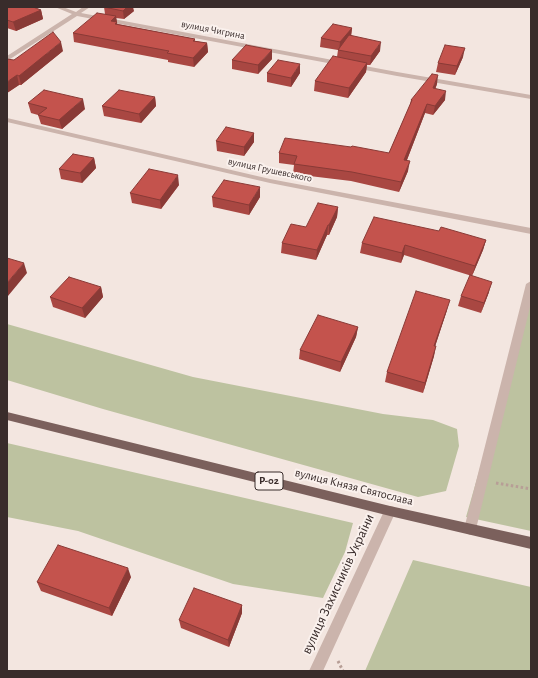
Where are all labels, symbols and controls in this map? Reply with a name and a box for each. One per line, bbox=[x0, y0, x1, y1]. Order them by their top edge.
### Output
street label: вулиця Чигрина bbox=[180, 18, 246, 42]
street label: вулиця Грушевського bbox=[227, 155, 313, 185]
street label: вулиця Князя Святослава bbox=[293, 465, 415, 509]
road number: Р-02 bbox=[255, 472, 283, 490]
street label: вулиця Захисників України bbox=[298, 511, 378, 657]

